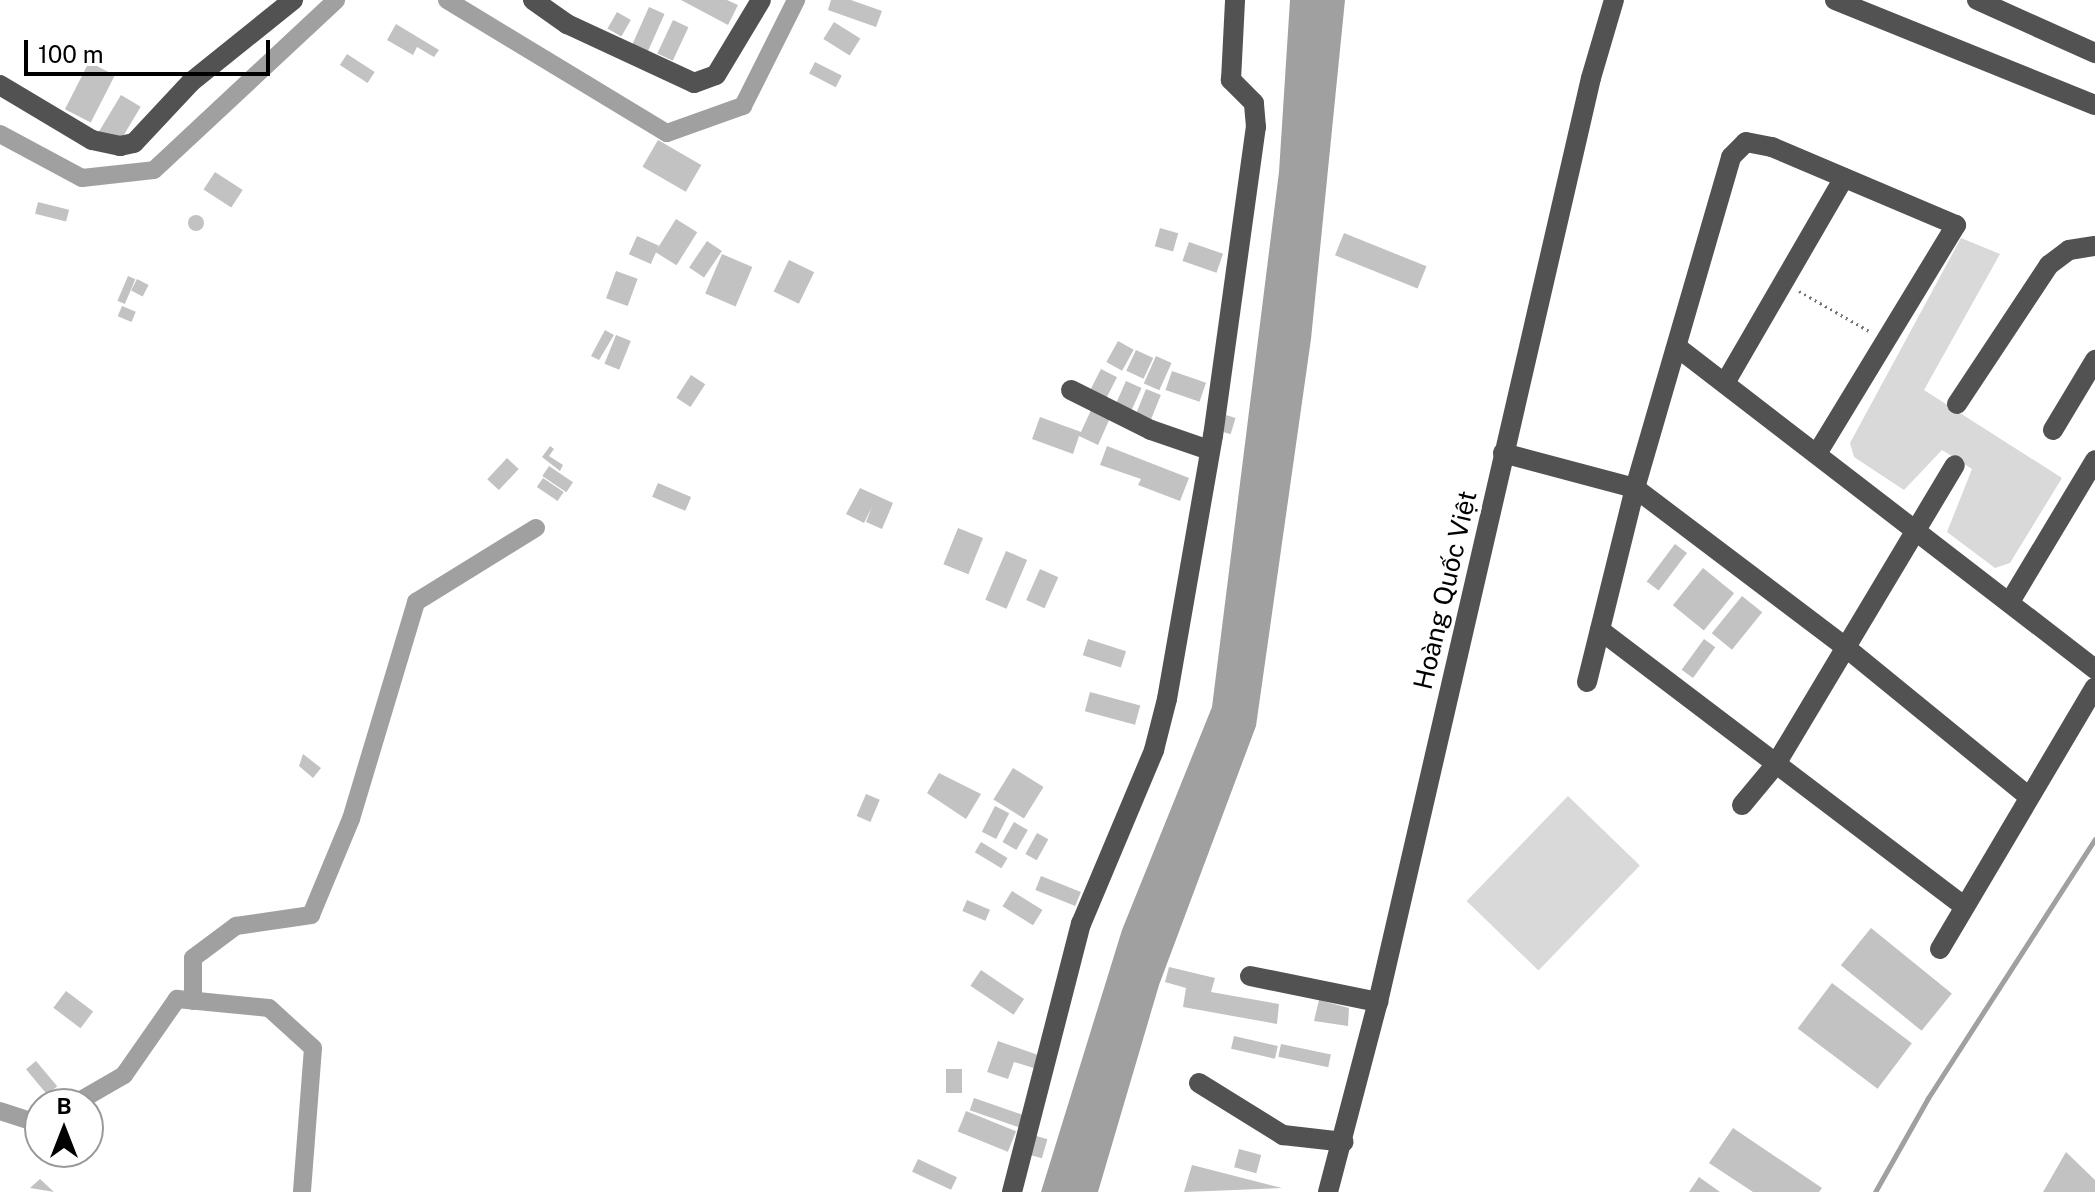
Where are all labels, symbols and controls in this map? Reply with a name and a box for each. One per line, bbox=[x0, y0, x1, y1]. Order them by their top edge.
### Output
scale bar bbox=[28, 24, 274, 74]
text: 100 m bbox=[38, 40, 104, 68]
street label: Hoàng Quốc Việt bbox=[1407, 487, 1483, 693]
north arrow bbox=[24, 1088, 104, 1168]
text: B bbox=[56, 1093, 72, 1119]

